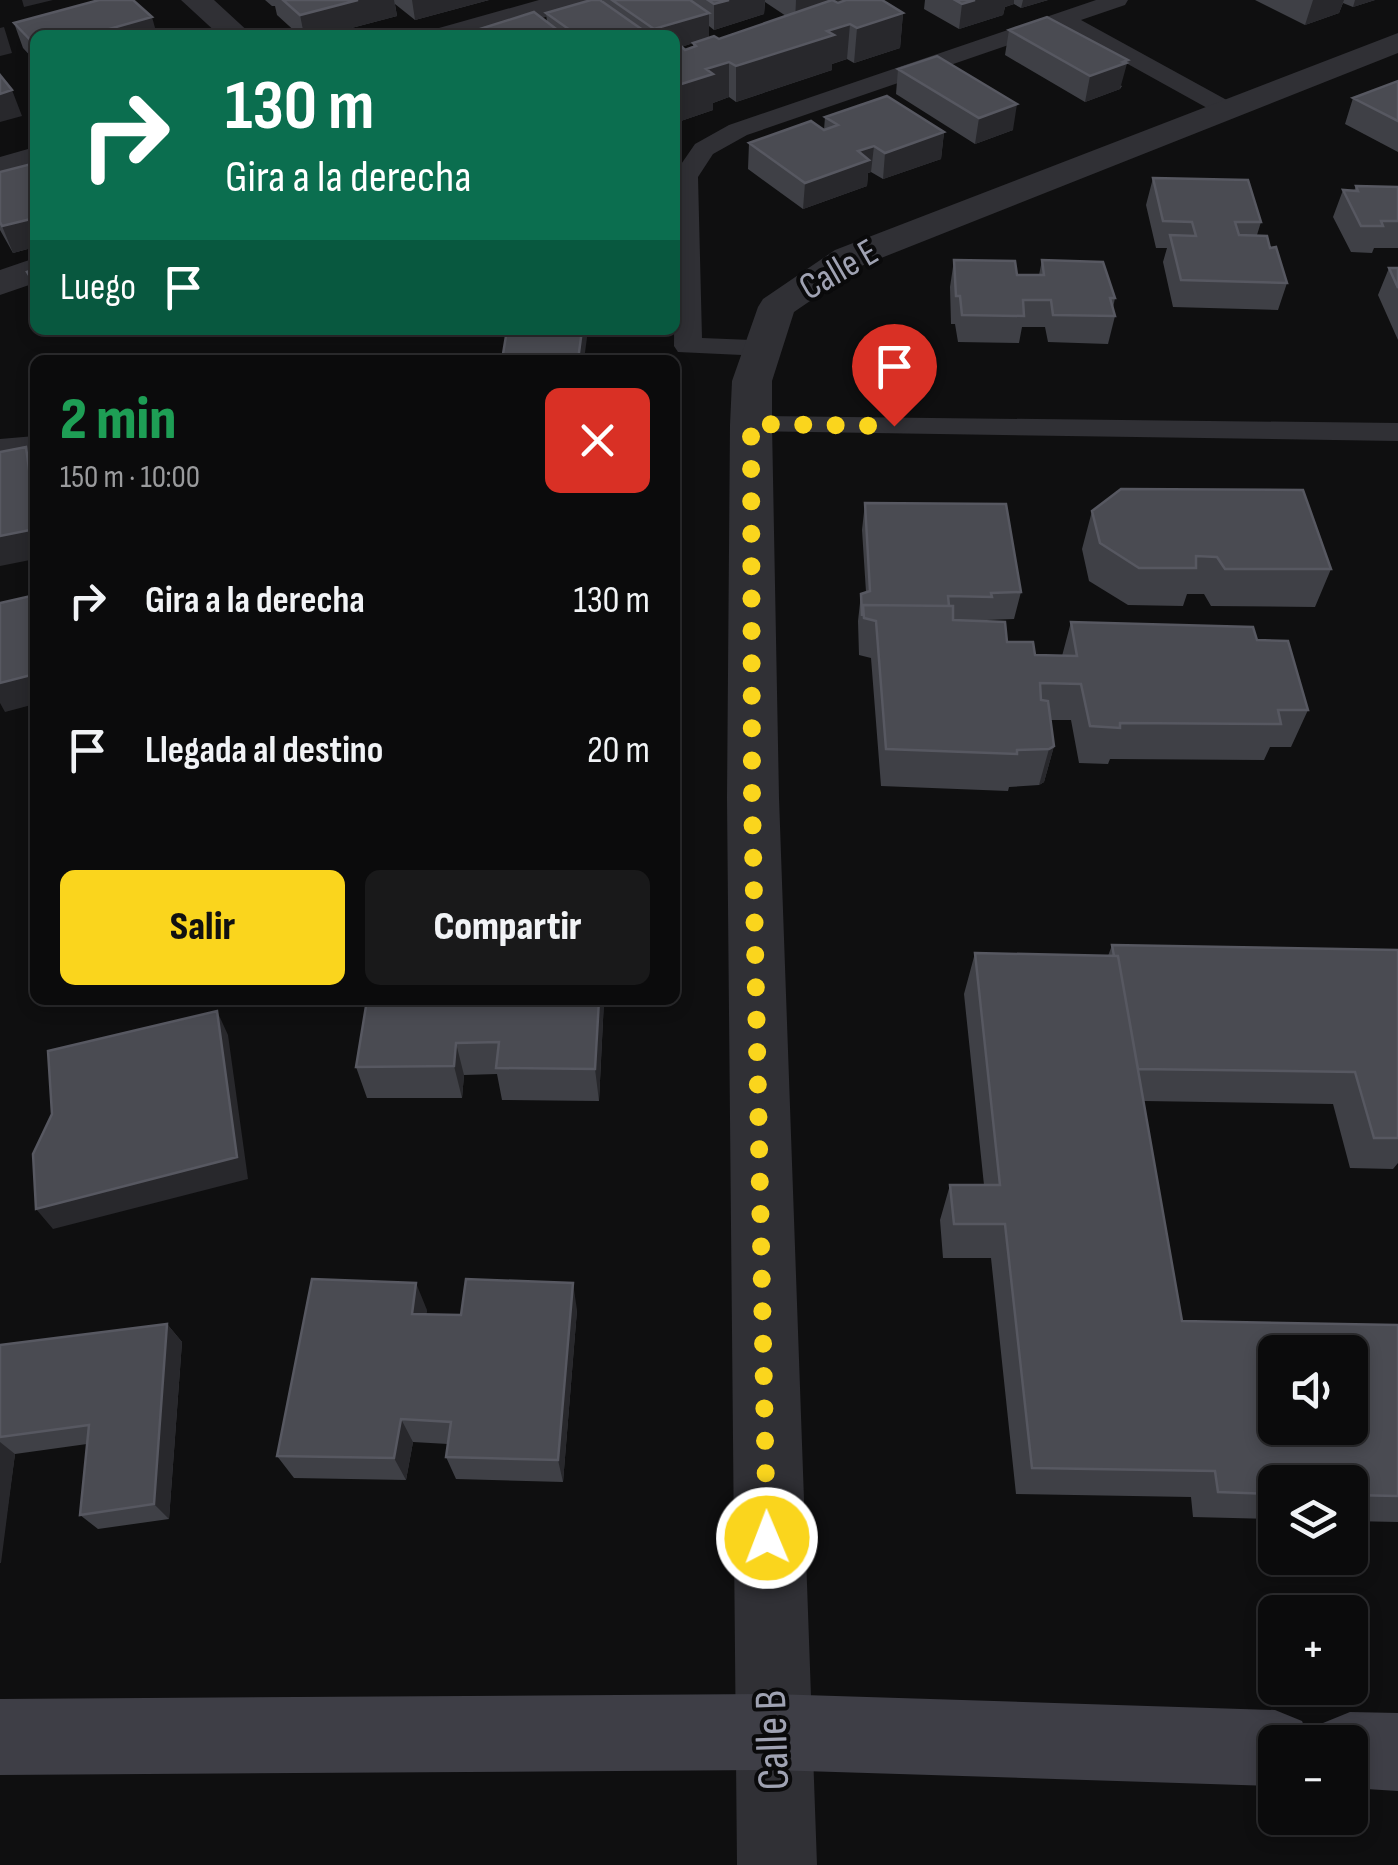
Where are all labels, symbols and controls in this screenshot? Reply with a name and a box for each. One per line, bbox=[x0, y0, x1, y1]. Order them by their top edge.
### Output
text: 130 m bbox=[225, 65, 374, 149]
icon: right bbox=[60, 70, 190, 200]
text: Gira a la derecha bbox=[225, 150, 472, 205]
street label: Calle E bbox=[792, 230, 886, 310]
icon: arrive bbox=[156, 260, 211, 315]
text: Luego bbox=[60, 265, 136, 310]
pin bbox=[852, 324, 937, 427]
icon: arrive bbox=[867, 339, 922, 394]
text: 2 min bbox=[60, 384, 176, 456]
button: close bbox=[545, 388, 650, 493]
text: 150 m · 10:00 bbox=[60, 458, 200, 497]
icon: right bbox=[60, 573, 115, 628]
text: Gira a la derecha bbox=[145, 578, 365, 623]
text: 130 m bbox=[573, 578, 650, 623]
icon: arrive bbox=[60, 723, 115, 778]
text: Llegada al destino bbox=[145, 728, 383, 773]
text: 20 m bbox=[587, 728, 650, 773]
button: Salir bbox=[60, 870, 345, 985]
button: Compartir bbox=[365, 870, 650, 985]
map controls bbox=[1258, 1335, 1368, 1835]
button: sound bbox=[1258, 1335, 1368, 1445]
button: layers bbox=[1258, 1465, 1368, 1575]
position arrow bbox=[715, 1486, 819, 1590]
button: + bbox=[1258, 1595, 1368, 1705]
street label: Calle B bbox=[744, 1689, 802, 1791]
button: − bbox=[1258, 1725, 1368, 1835]

